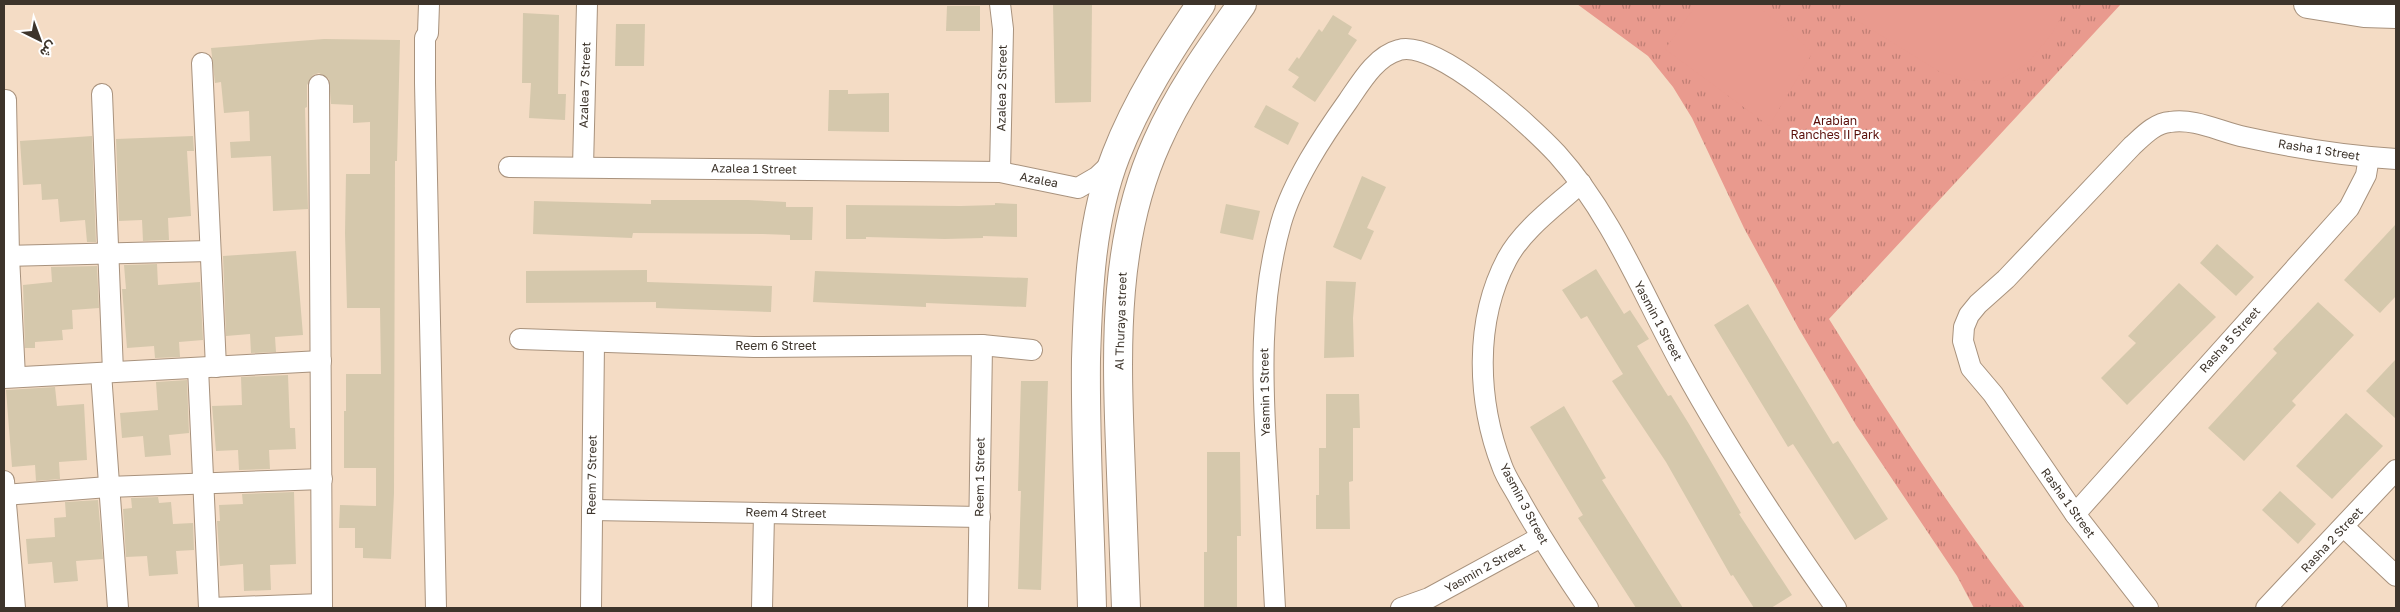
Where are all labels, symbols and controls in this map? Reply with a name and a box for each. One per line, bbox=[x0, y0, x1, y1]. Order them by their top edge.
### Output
north arrow bbox=[15, 15, 65, 65]
text: ش bbox=[36, 37, 61, 62]
street label: Azalea 7 Street bbox=[575, 41, 594, 128]
street label: Azalea 2 Street bbox=[993, 44, 1010, 132]
park label: Arabian Ranches II Park bbox=[1791, 113, 1880, 142]
street label: Rasha 1 Street bbox=[2277, 136, 2361, 163]
street label: Azalea 1 Street bbox=[711, 160, 797, 177]
street label: Azalea bbox=[1019, 168, 1059, 191]
street label: Al Thuraya street bbox=[1111, 271, 1130, 370]
street label: Yasmin 1 Street bbox=[1631, 278, 1686, 363]
street label: Rasha 5 Street bbox=[2196, 303, 2263, 376]
street label: Reem 6 Street bbox=[735, 338, 817, 353]
street label: Yasmin 1 Street bbox=[1256, 347, 1273, 436]
street label: Reem 7 Street bbox=[583, 434, 600, 515]
street label: Reem 1 Street bbox=[971, 437, 988, 517]
street label: Yasmin 3 Street bbox=[1497, 461, 1552, 547]
street label: Rasha 1 Street bbox=[2038, 465, 2099, 541]
street label: Reem 4 Street bbox=[745, 504, 827, 521]
street label: Rasha 2 Street bbox=[2298, 504, 2366, 575]
street label: Yasmin 2 Street bbox=[1442, 539, 1528, 596]

